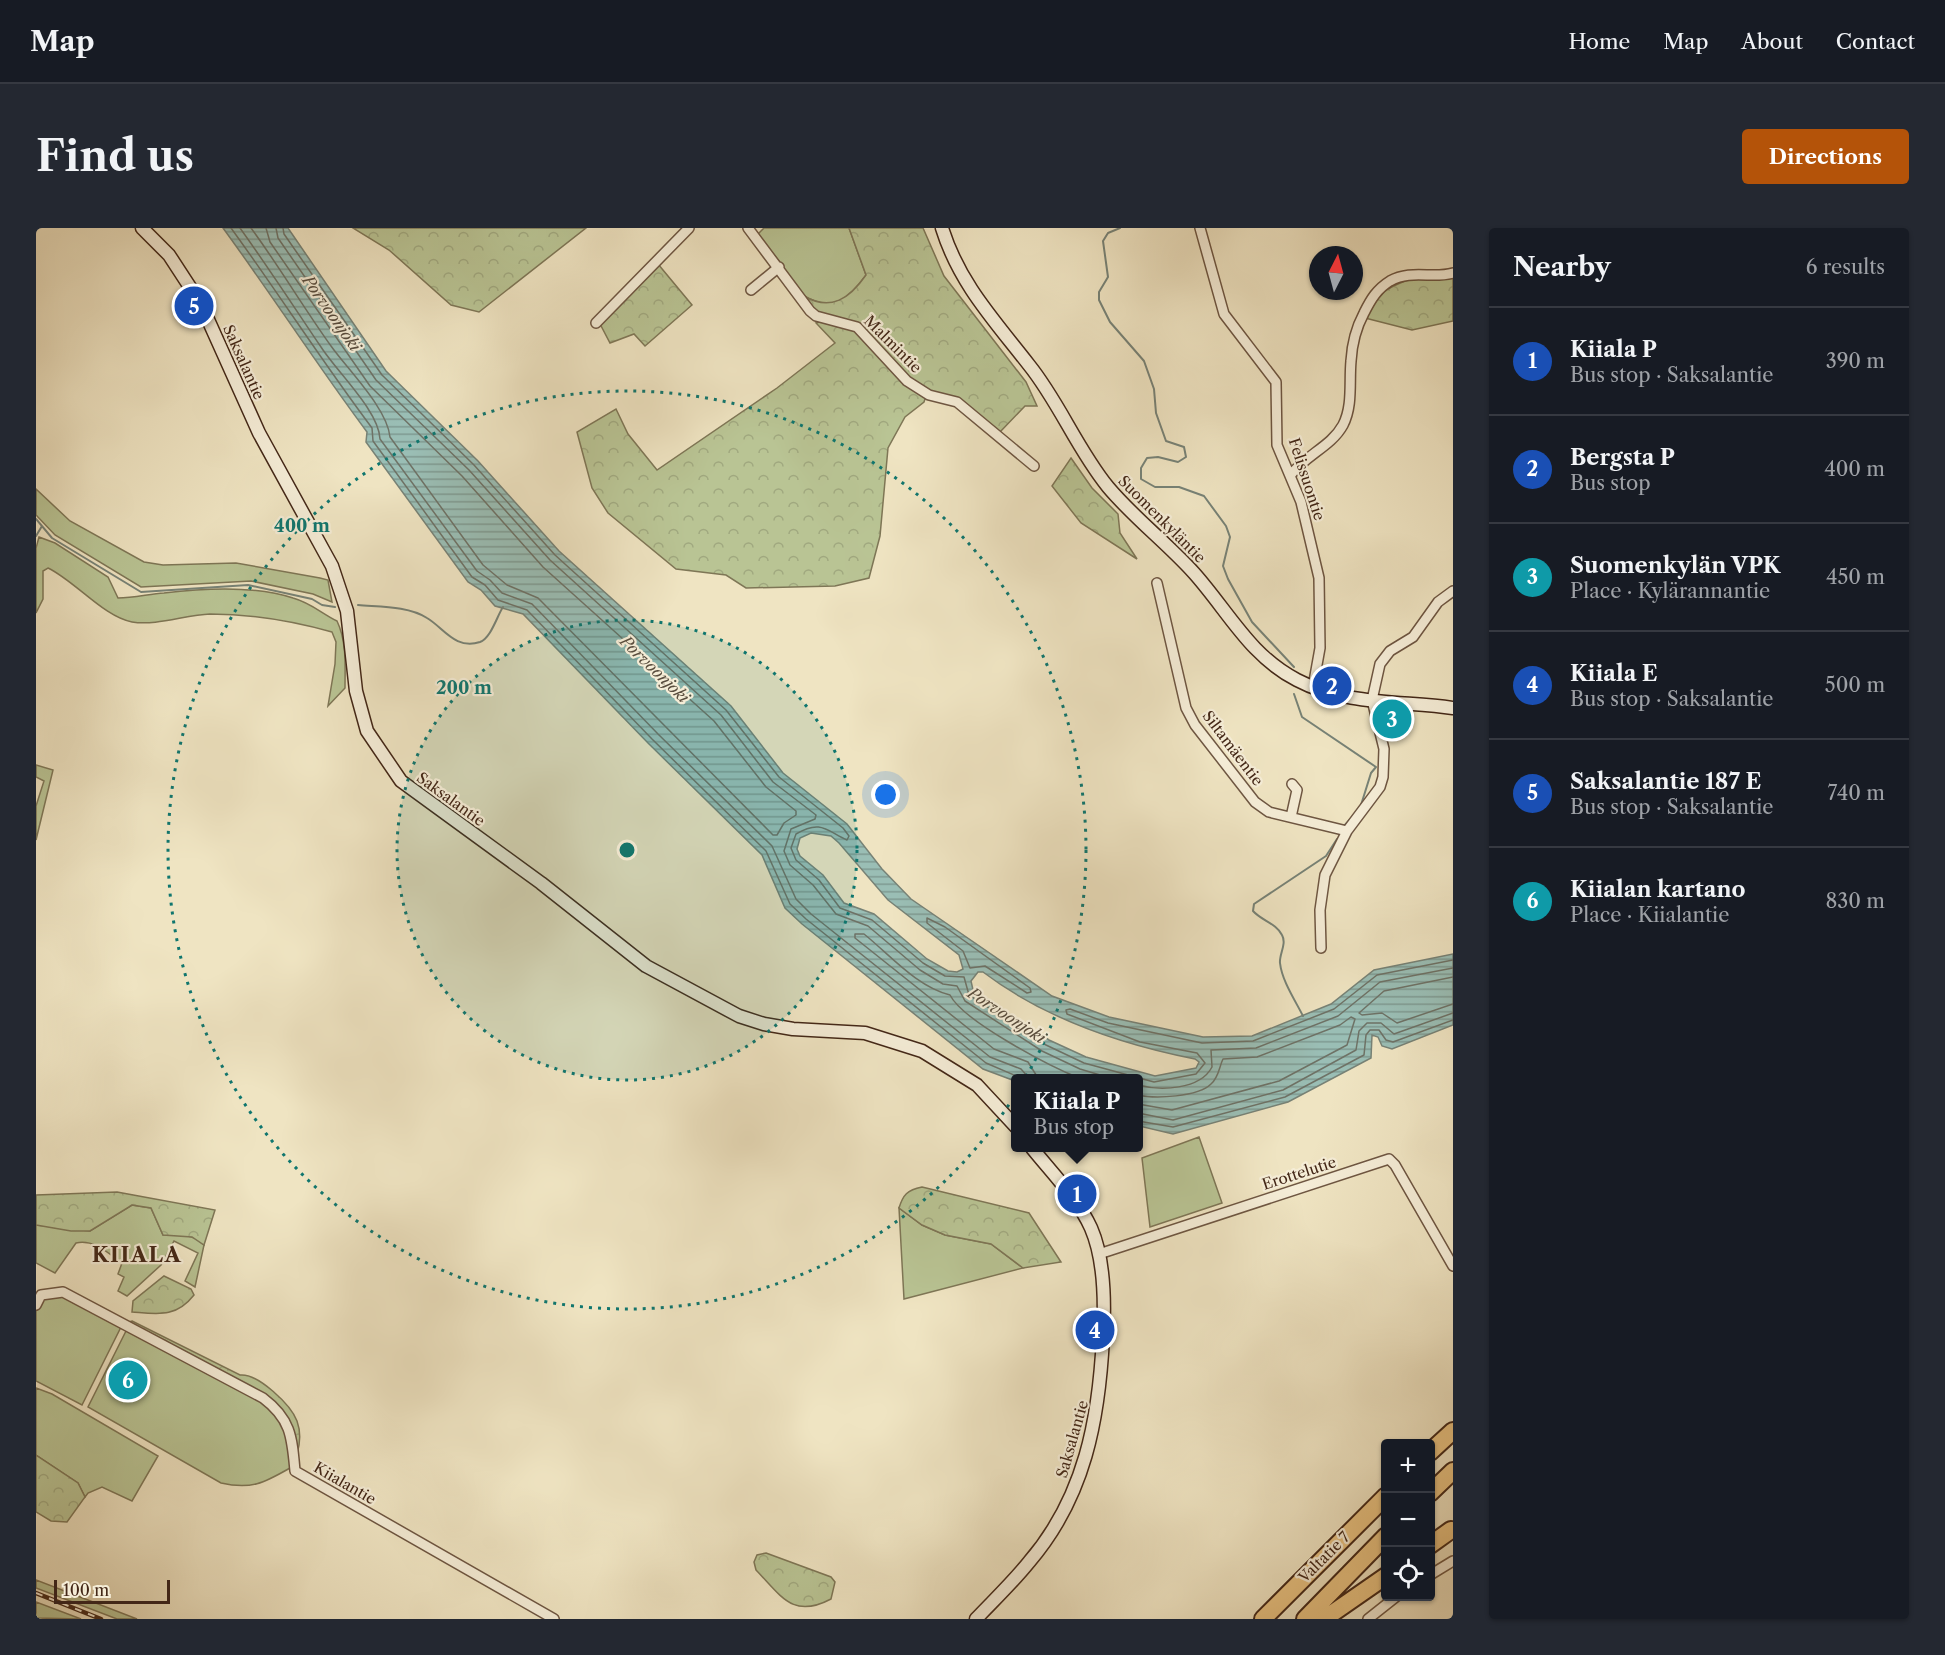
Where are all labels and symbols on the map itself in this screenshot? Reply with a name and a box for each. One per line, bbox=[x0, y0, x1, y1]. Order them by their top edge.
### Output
north arrow bbox=[1309, 246, 1363, 300]
water label: Porvoonjoki bbox=[297, 269, 366, 356]
pin: 5 bbox=[174, 284, 214, 328]
street label: Malmintie bbox=[860, 311, 926, 377]
street label: Saksalantie bbox=[219, 322, 269, 402]
street label: Felissuontie bbox=[1285, 435, 1329, 523]
street label: Suomenkyläntie bbox=[1114, 471, 1210, 567]
text: 400 m bbox=[274, 515, 330, 537]
water label: Porvoonjoki bbox=[615, 630, 695, 708]
pin: 2 bbox=[1312, 664, 1352, 708]
text: 200 m bbox=[436, 677, 492, 699]
pin: 3 bbox=[1372, 696, 1412, 742]
street label: Siltamäentie bbox=[1199, 707, 1267, 789]
street label: Saksalantie bbox=[413, 768, 489, 830]
your location bbox=[871, 780, 900, 809]
centre of rings bbox=[617, 840, 637, 860]
water label: Porvoonjoki bbox=[963, 981, 1050, 1048]
street label: Erottelutie bbox=[1260, 1152, 1338, 1194]
pin: 1 bbox=[1058, 1172, 1096, 1216]
district label: KIIALA bbox=[92, 1242, 182, 1267]
pin: 4 bbox=[1076, 1308, 1114, 1352]
pin: 6 bbox=[108, 1358, 148, 1402]
street label: Saksalantie bbox=[1052, 1398, 1092, 1480]
street label: Kiialantie bbox=[310, 1458, 380, 1508]
street label: Valtatie 7 bbox=[1294, 1527, 1354, 1587]
scale bar bbox=[54, 1577, 170, 1604]

